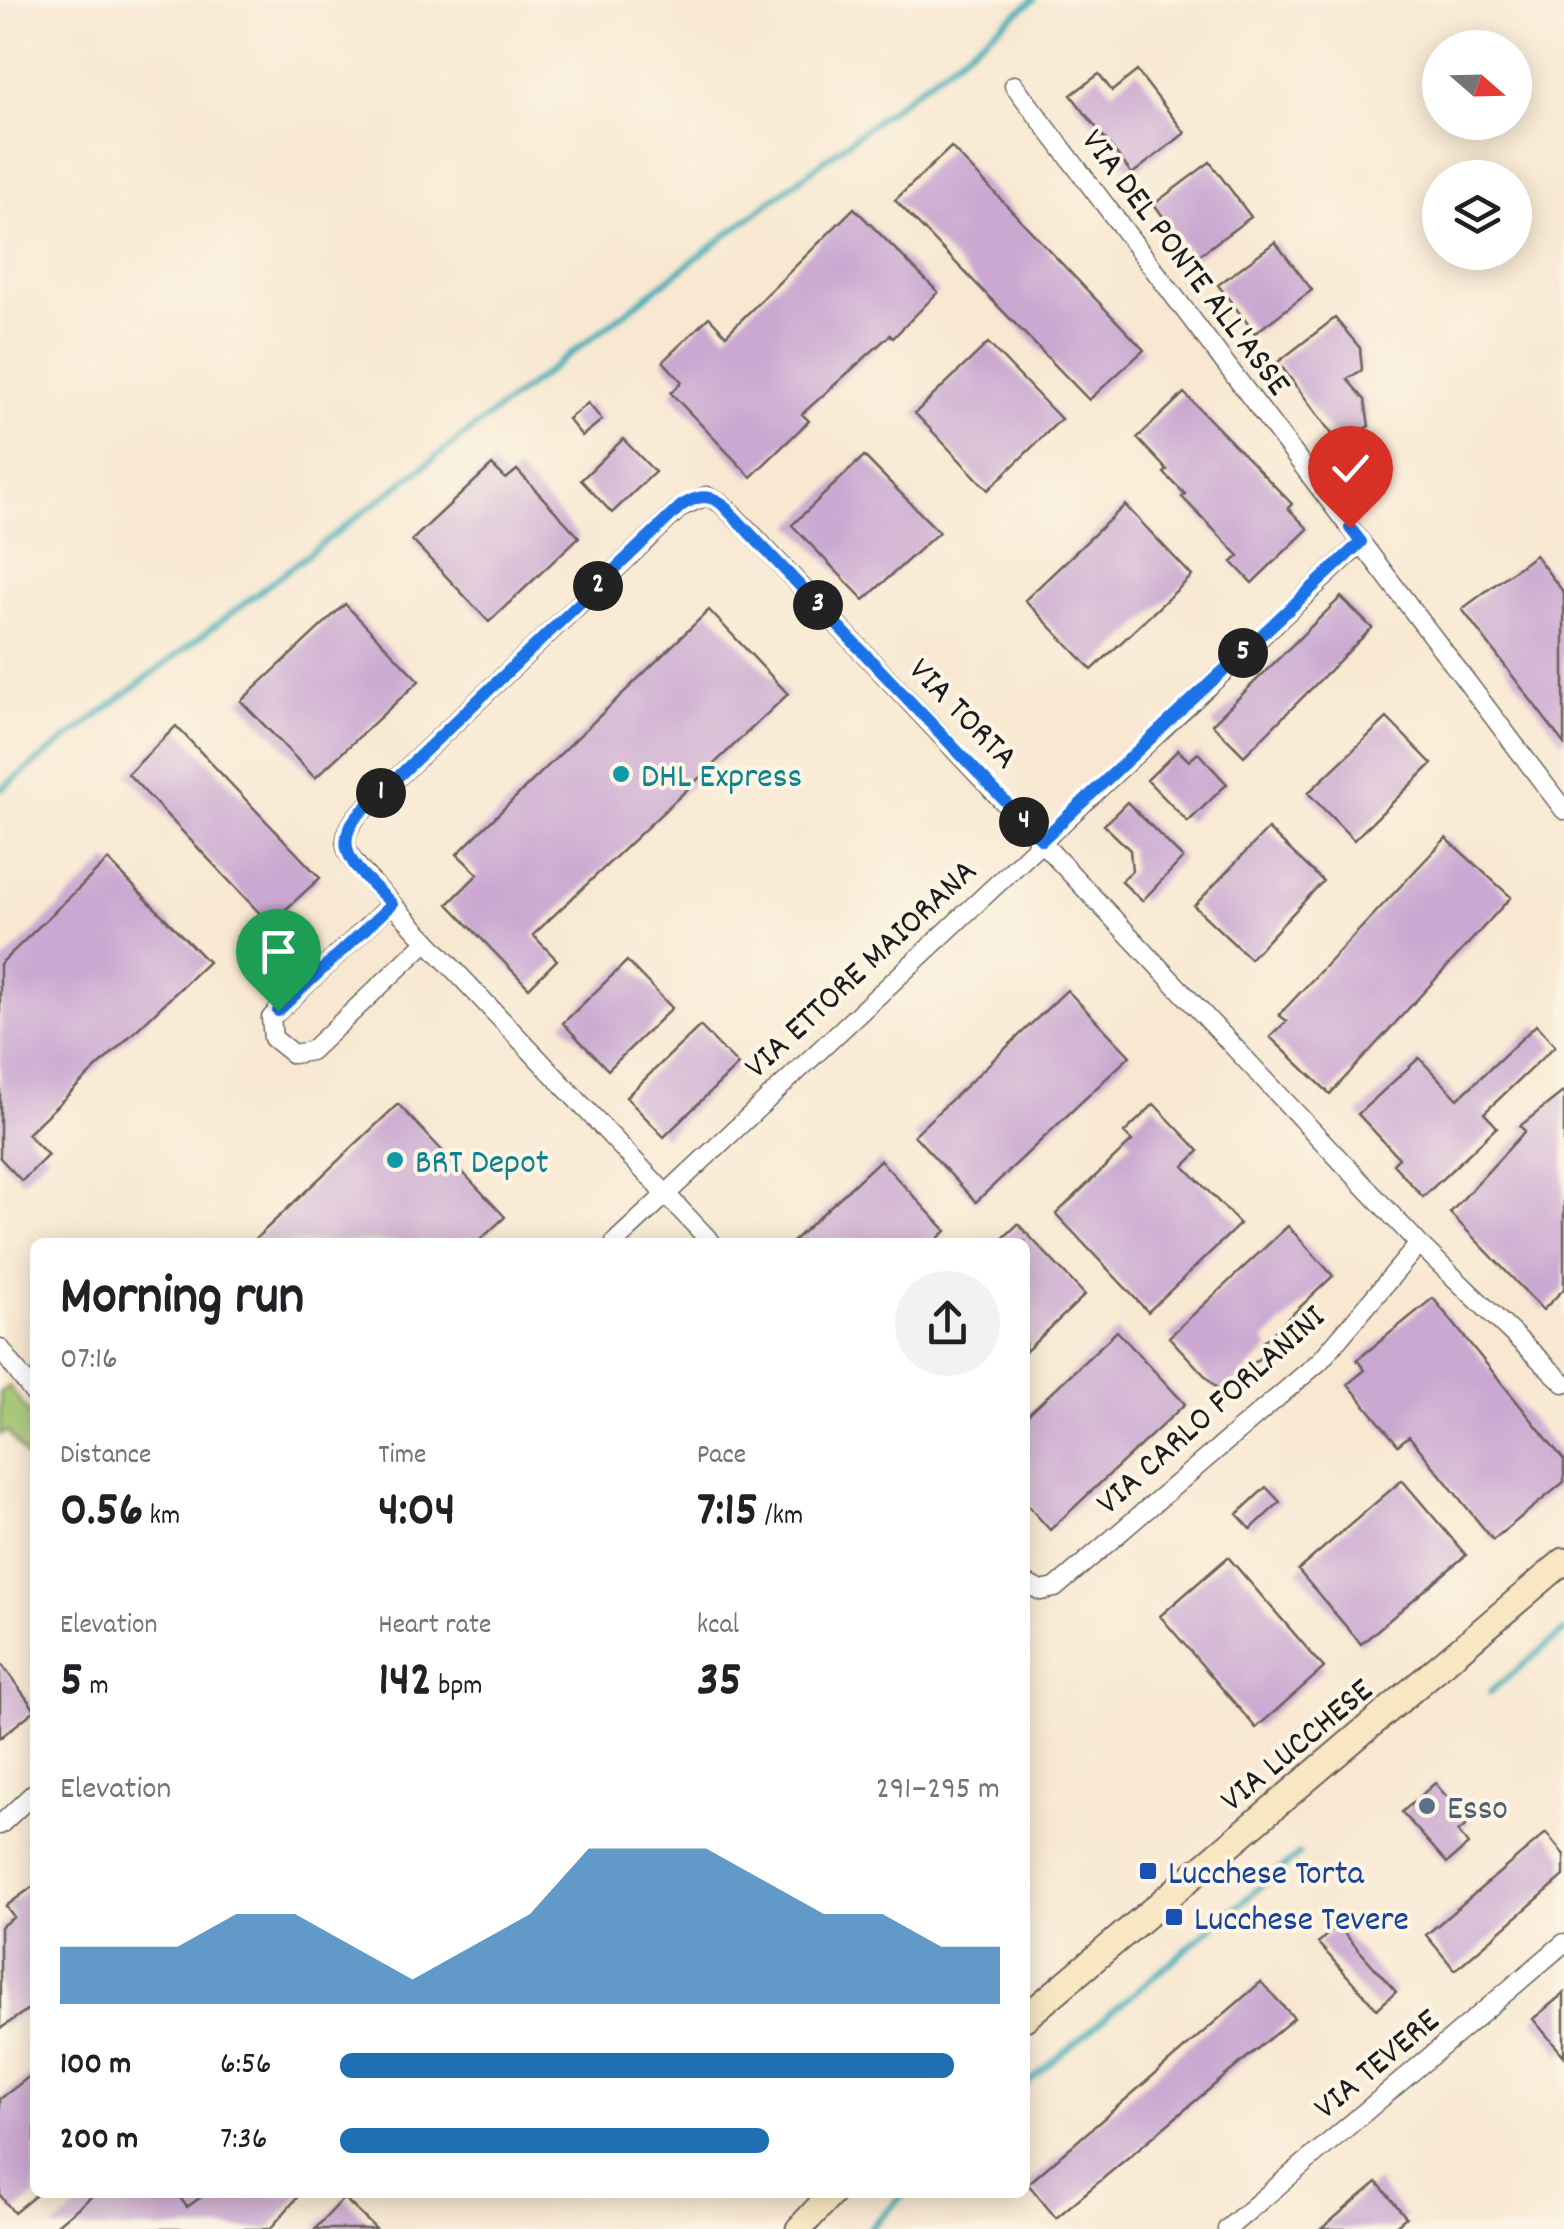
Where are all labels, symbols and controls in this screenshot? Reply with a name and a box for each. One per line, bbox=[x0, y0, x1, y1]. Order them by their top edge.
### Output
north arrow bbox=[1422, 30, 1532, 140]
map controls bbox=[1422, 30, 1532, 270]
street label: VIA DEL PONTE ALL'ASSE bbox=[1067, 120, 1301, 408]
button: layers bbox=[1422, 160, 1532, 270]
pin bbox=[1308, 426, 1393, 529]
icon: check bbox=[1323, 441, 1378, 496]
pin: 2 bbox=[573, 561, 623, 611]
text: 2 bbox=[592, 566, 604, 606]
pin: 3 bbox=[793, 580, 843, 630]
text: 3 bbox=[812, 585, 824, 625]
pin: 5 bbox=[1218, 628, 1268, 678]
text: 5 bbox=[1237, 633, 1249, 673]
street label: VIA TORTA bbox=[895, 648, 1028, 783]
place label: DHL Express bbox=[641, 754, 802, 804]
marker: DHL Express bbox=[610, 763, 632, 785]
pin: 1 bbox=[356, 768, 406, 818]
text: 1 bbox=[378, 773, 384, 813]
pin: 4 bbox=[999, 797, 1049, 847]
text: 4 bbox=[1018, 802, 1030, 842]
street label: VIA ETTORE MAIORANA bbox=[735, 849, 990, 1092]
pin bbox=[236, 909, 321, 1012]
icon: arrive bbox=[251, 924, 306, 979]
place label: BRT Depot bbox=[415, 1140, 549, 1190]
marker: BRT Depot bbox=[384, 1149, 406, 1171]
text: Morning run bbox=[60, 1261, 304, 1340]
button: share bbox=[895, 1271, 1000, 1376]
street label: VIA CARLO FORLANINI bbox=[1087, 1295, 1338, 1528]
text: 07:16 bbox=[60, 1338, 118, 1384]
text: Distance bbox=[60, 1437, 151, 1477]
text: Time bbox=[378, 1437, 426, 1477]
text: Pace bbox=[697, 1437, 746, 1477]
text: 0.56 bbox=[60, 1477, 143, 1549]
text: 4:04 bbox=[378, 1477, 455, 1549]
text: 7:15 bbox=[697, 1477, 758, 1549]
text: km bbox=[143, 1498, 180, 1538]
text: /km bbox=[758, 1498, 803, 1538]
text: Elevation bbox=[60, 1607, 157, 1647]
text: Heart rate bbox=[378, 1607, 491, 1647]
text: kcal bbox=[697, 1607, 739, 1647]
text: 5 bbox=[60, 1647, 83, 1719]
text: 142 bbox=[378, 1647, 432, 1719]
text: 35 bbox=[697, 1647, 742, 1719]
text: m bbox=[83, 1668, 109, 1708]
text: bpm bbox=[432, 1668, 483, 1708]
street label: VIA LUCCHESE bbox=[1211, 1668, 1385, 1826]
text: Elevation bbox=[60, 1768, 171, 1814]
text: 291–295 m bbox=[876, 1768, 1000, 1814]
place label: Esso bbox=[1447, 1786, 1508, 1836]
marker: Esso bbox=[1416, 1795, 1438, 1817]
place label: Lucchese Torta bbox=[1168, 1851, 1364, 1901]
marker: Lucchese Torta bbox=[1137, 1860, 1159, 1882]
place label: Lucchese Tevere bbox=[1194, 1897, 1409, 1947]
marker: Lucchese Tevere bbox=[1163, 1906, 1185, 1928]
street label: VIA TEVERE bbox=[1305, 1998, 1452, 2133]
text: 100 m bbox=[60, 2043, 131, 2089]
text: 6:56 bbox=[220, 2043, 272, 2089]
text: 200 m bbox=[60, 2118, 138, 2164]
text: 7:36 bbox=[220, 2118, 267, 2164]

